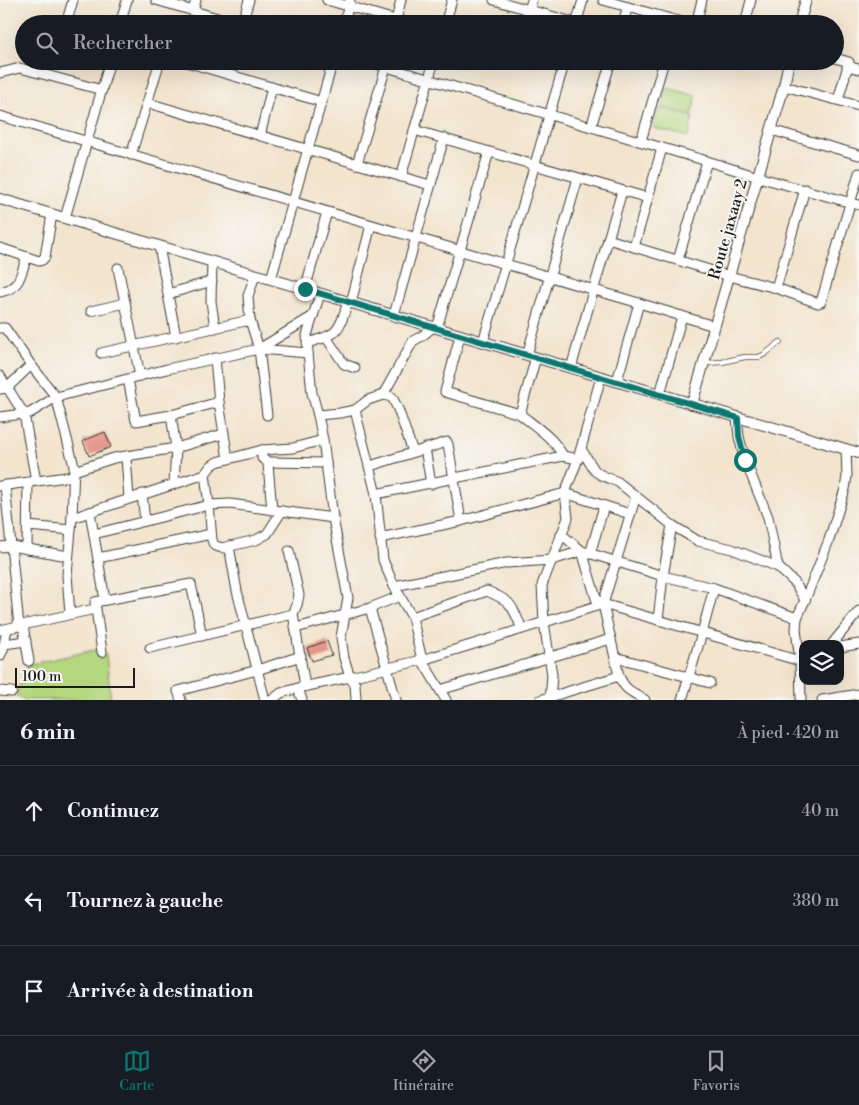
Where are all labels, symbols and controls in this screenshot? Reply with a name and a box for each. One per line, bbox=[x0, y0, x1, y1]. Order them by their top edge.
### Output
search box bbox=[15, 15, 844, 70]
icon: search bbox=[33, 29, 61, 57]
text: Rechercher bbox=[73, 31, 172, 55]
street label: Route jaxaay 2 bbox=[704, 177, 752, 282]
route end bbox=[294, 278, 317, 301]
route start bbox=[734, 449, 757, 472]
map controls bbox=[799, 640, 844, 685]
button: layers bbox=[799, 640, 844, 685]
scale bar bbox=[15, 665, 135, 688]
text: 100 m bbox=[22, 668, 61, 686]
text: 6 min bbox=[20, 720, 75, 746]
text: À pied · 420 m bbox=[737, 723, 839, 743]
icon: ahead bbox=[20, 797, 48, 825]
text: Continuez bbox=[67, 799, 159, 823]
text: 40 m bbox=[802, 801, 839, 821]
icon: left bbox=[20, 887, 48, 915]
text: Tournez à gauche bbox=[67, 889, 223, 913]
text: 380 m bbox=[792, 891, 839, 911]
icon: arrive bbox=[20, 977, 48, 1005]
text: Arrivée à destination bbox=[67, 979, 253, 1003]
tab: Carte bbox=[119, 1047, 154, 1095]
tab: Itinéraire bbox=[393, 1047, 454, 1095]
tab: Favoris bbox=[693, 1047, 740, 1095]

